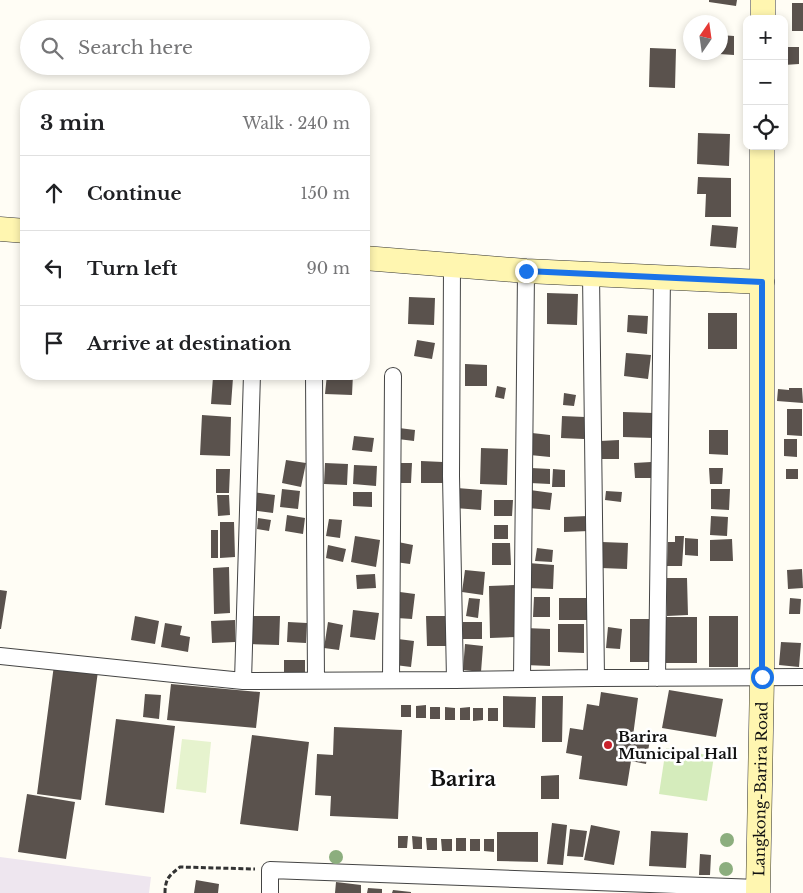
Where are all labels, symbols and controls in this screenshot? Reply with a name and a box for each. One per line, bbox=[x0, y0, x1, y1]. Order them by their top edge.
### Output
north arrow bbox=[683, 15, 728, 60]
map controls bbox=[743, 15, 788, 150]
button: + bbox=[743, 15, 788, 60]
search box bbox=[20, 20, 370, 75]
icon: search bbox=[38, 34, 66, 62]
text: Search here bbox=[78, 36, 193, 59]
button: − bbox=[743, 60, 788, 105]
button: locate bbox=[743, 105, 788, 150]
text: 3 min bbox=[40, 110, 105, 136]
text: Walk · 240 m bbox=[243, 113, 350, 133]
icon: ahead bbox=[40, 179, 68, 207]
text: Continue bbox=[87, 182, 182, 205]
text: 150 m bbox=[301, 183, 350, 203]
icon: left bbox=[40, 254, 68, 282]
text: Turn left bbox=[87, 257, 178, 280]
text: 90 m bbox=[307, 258, 350, 278]
route end bbox=[515, 260, 538, 283]
icon: arrive bbox=[40, 329, 68, 357]
text: Arrive at destination bbox=[87, 332, 291, 355]
route start bbox=[751, 666, 774, 689]
street label: Langkong-Barira Road bbox=[749, 701, 771, 877]
place label: Barira Municipal Hall bbox=[618, 727, 738, 763]
marker: Barira Municipal Hall bbox=[602, 739, 614, 751]
district label: Barira bbox=[430, 767, 497, 791]

